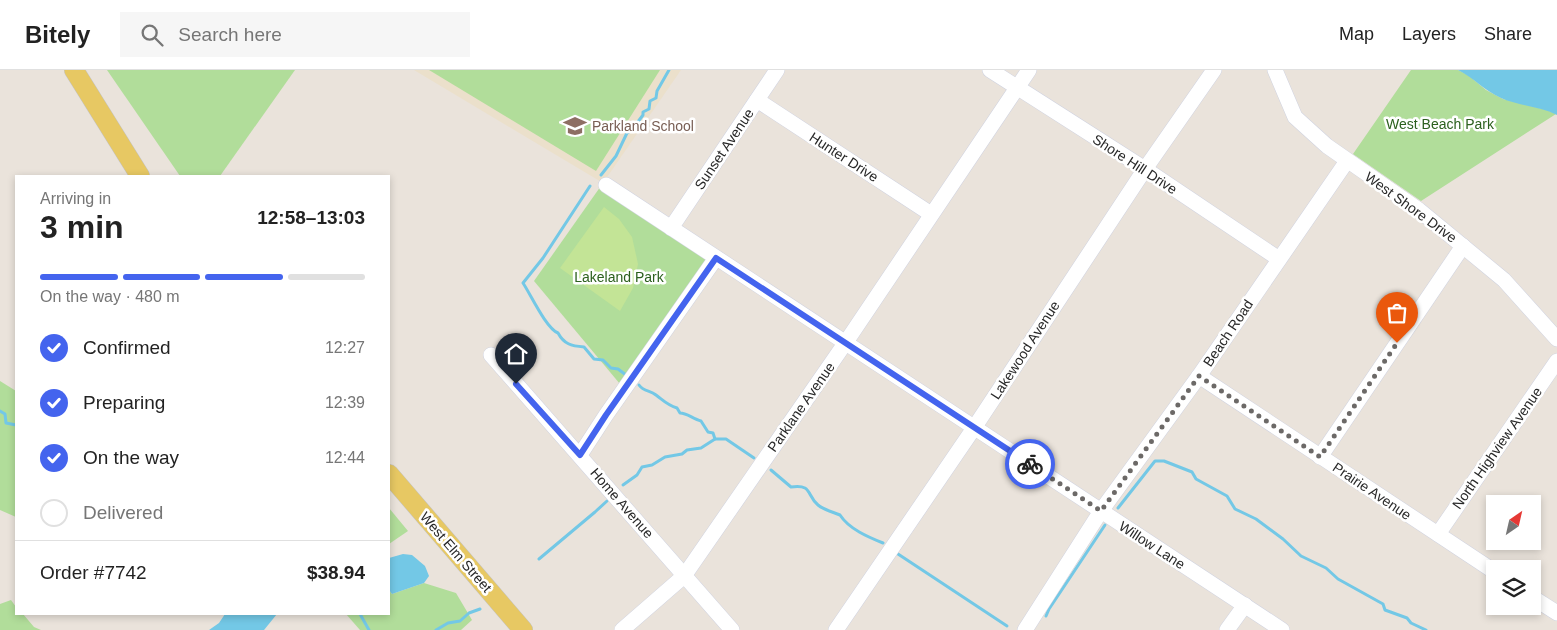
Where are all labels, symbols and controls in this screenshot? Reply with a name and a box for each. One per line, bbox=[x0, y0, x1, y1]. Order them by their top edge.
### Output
search box bbox=[120, 12, 470, 57]
text: Bitely bbox=[25, 21, 90, 48]
icon: search bbox=[138, 21, 166, 49]
text: Search here bbox=[178, 24, 282, 45]
text: Map bbox=[1339, 24, 1374, 44]
text: Layers bbox=[1402, 24, 1456, 44]
text: Share bbox=[1484, 24, 1532, 44]
street label: Sunset Avenue bbox=[691, 105, 757, 192]
school or university icon: Parkland School bbox=[562, 113, 588, 139]
park label: West Beach Park bbox=[1386, 116, 1495, 132]
place label: Parkland School bbox=[592, 118, 694, 134]
street label: Hunter Drive bbox=[807, 129, 881, 185]
street label: Shore Hill Drive bbox=[1090, 131, 1180, 197]
street label: West Shore Drive bbox=[1362, 168, 1460, 246]
text: Arriving in bbox=[40, 190, 111, 207]
text: 12:58–13:03 bbox=[257, 207, 365, 228]
text: 3 min bbox=[40, 209, 124, 245]
park label: Lakeland Park bbox=[574, 269, 665, 285]
text: On the way · 480 m bbox=[40, 288, 180, 305]
pin bbox=[1376, 292, 1418, 343]
street label: Beach Road bbox=[1200, 297, 1256, 369]
street label: Lakewood Avenue bbox=[987, 298, 1063, 402]
icon: bag bbox=[1383, 299, 1411, 327]
pin bbox=[495, 333, 537, 384]
icon: check bbox=[40, 334, 68, 362]
text: Confirmed bbox=[83, 337, 171, 358]
text: 12:27 bbox=[325, 339, 365, 356]
icon: home bbox=[502, 340, 530, 368]
street label: Parklane Avenue bbox=[764, 359, 838, 455]
street label: North Highview Avenue bbox=[1449, 384, 1545, 512]
icon: check bbox=[40, 389, 68, 417]
text: Preparing bbox=[83, 392, 165, 413]
text: 12:39 bbox=[325, 394, 365, 411]
courier bbox=[1005, 439, 1055, 489]
icon: check bbox=[40, 444, 68, 472]
text: On the way bbox=[83, 447, 179, 468]
text: 12:44 bbox=[325, 449, 365, 466]
icon: bike bbox=[1016, 450, 1044, 478]
street label: Prairie Avenue bbox=[1330, 459, 1414, 523]
street label: Home Avenue bbox=[587, 465, 657, 541]
north arrow bbox=[1486, 495, 1541, 550]
map controls bbox=[1486, 495, 1541, 615]
text: Delivered bbox=[83, 502, 163, 523]
street label: West Elm Street bbox=[417, 509, 495, 595]
street label: Willow Lane bbox=[1116, 518, 1188, 572]
button: layers bbox=[1486, 560, 1541, 615]
text: Order #7742 bbox=[40, 562, 147, 583]
text: $38.94 bbox=[307, 562, 365, 583]

